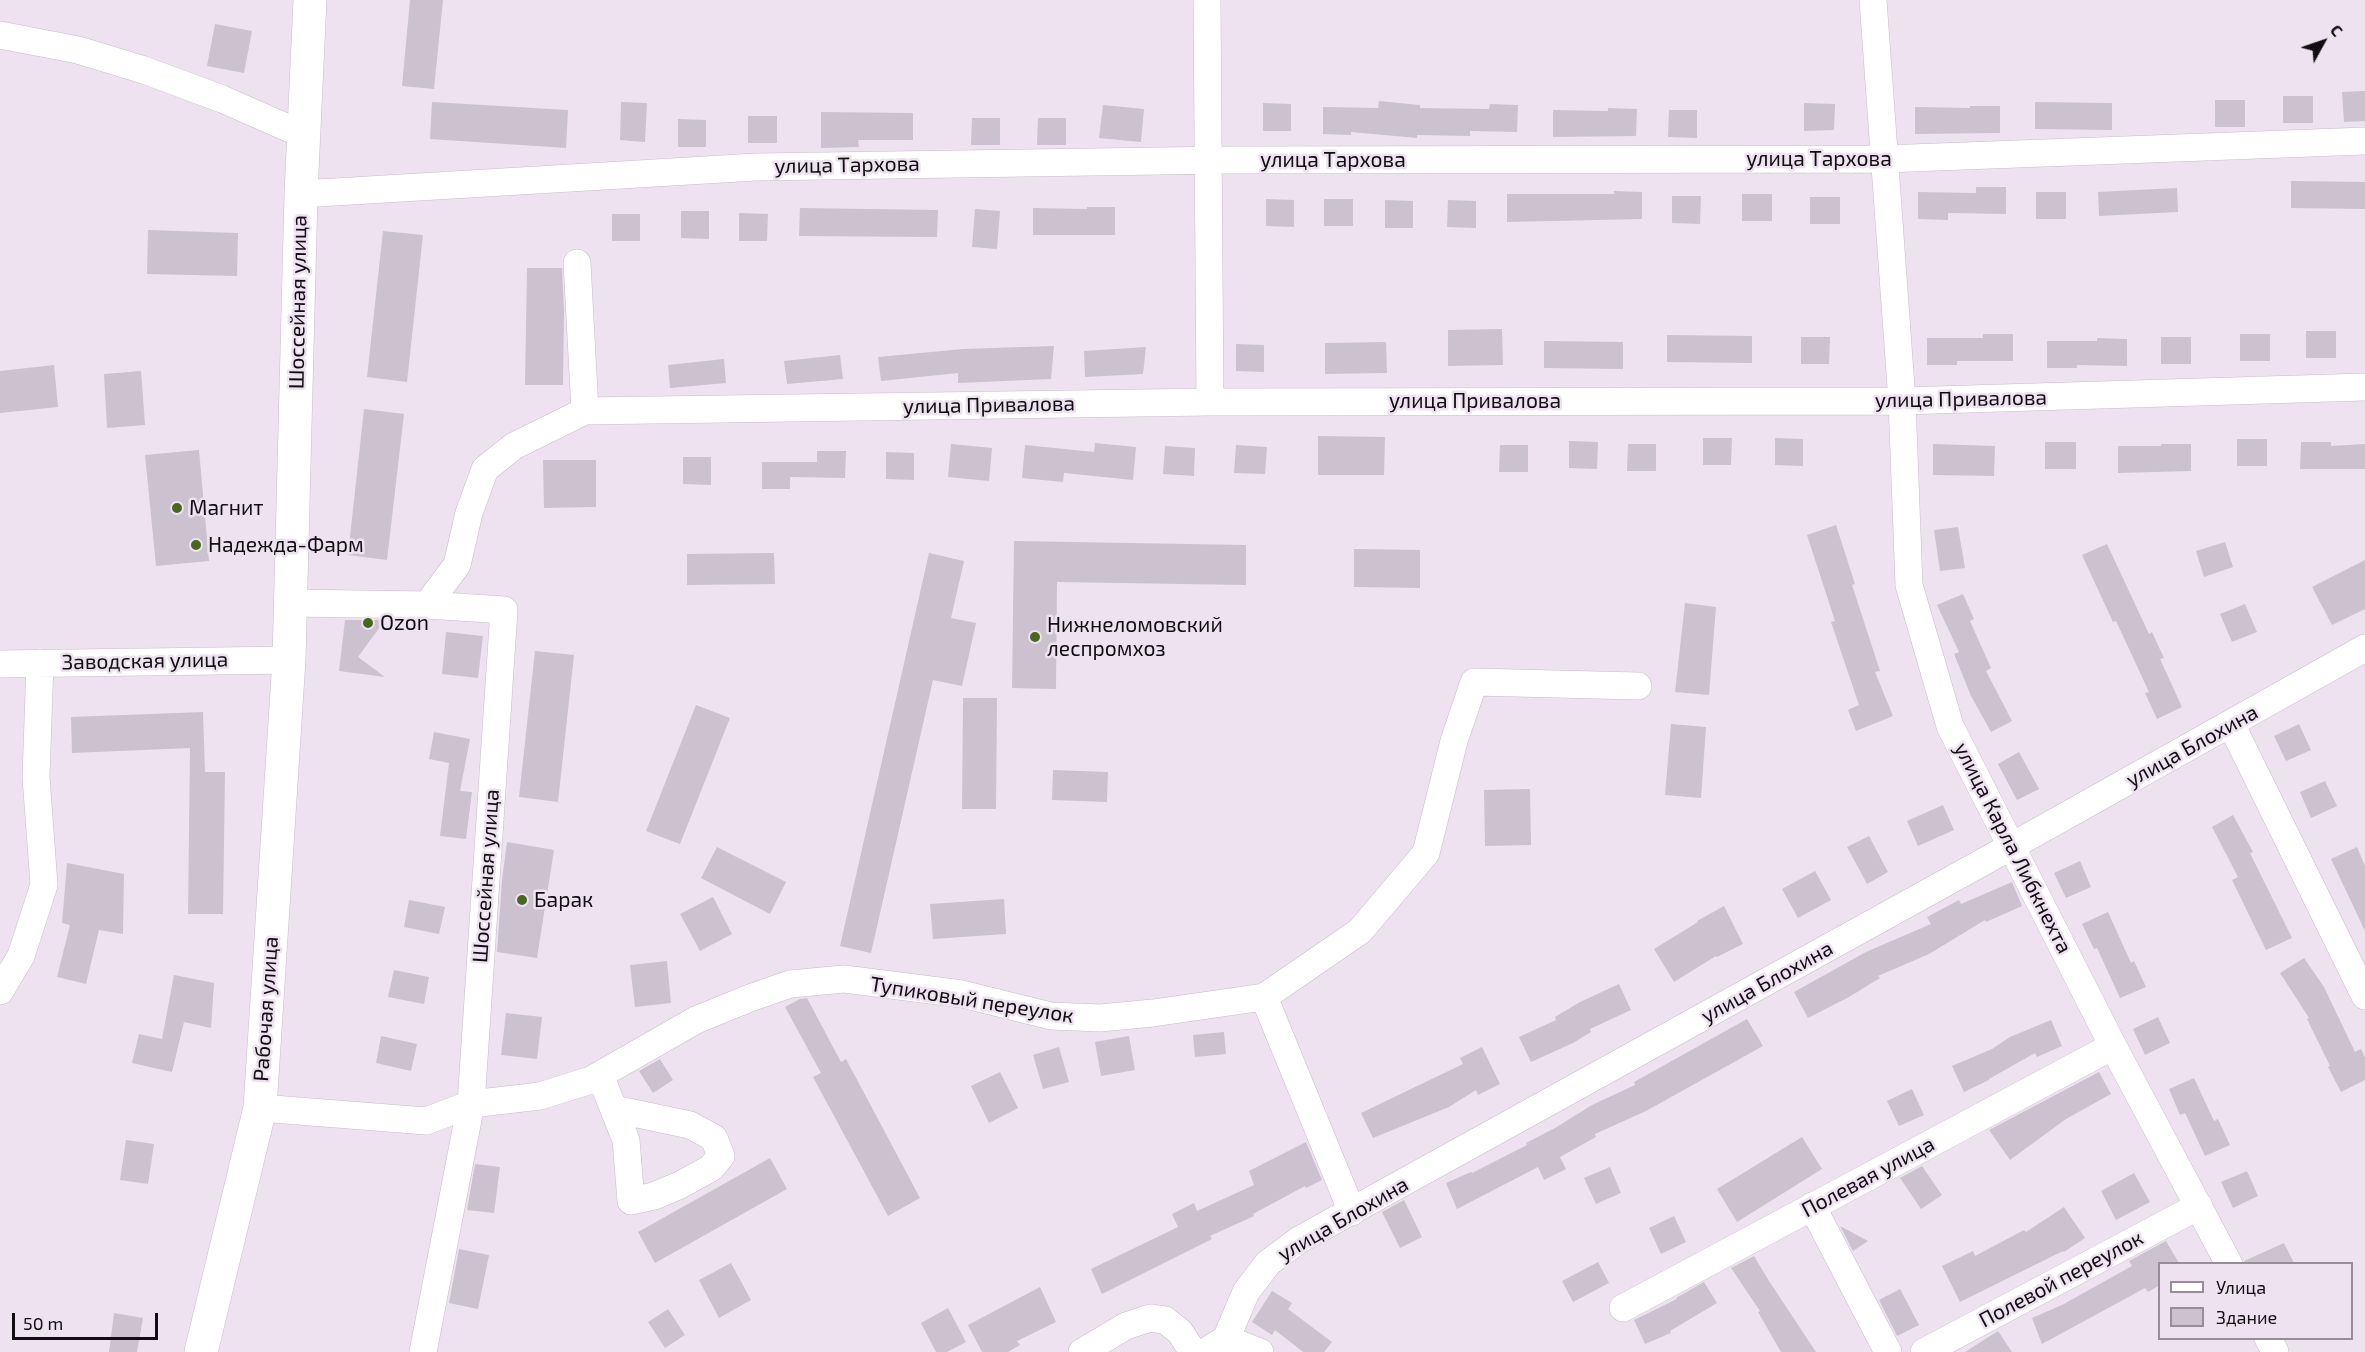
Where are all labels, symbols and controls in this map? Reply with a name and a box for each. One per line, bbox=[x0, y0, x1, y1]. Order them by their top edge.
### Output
north arrow bbox=[2293, 12, 2353, 72]
text: С bbox=[2327, 20, 2347, 40]
street label: улица Тархова bbox=[1746, 146, 1892, 172]
street label: улица Тархова bbox=[1260, 147, 1406, 173]
street label: улица Тархова bbox=[774, 151, 920, 179]
street label: Шоссейная улица bbox=[284, 215, 312, 389]
street label: улица Привалова bbox=[1875, 385, 2047, 413]
street label: улица Привалова bbox=[1389, 388, 1561, 414]
street label: улица Привалова bbox=[903, 391, 1075, 419]
place label: Магнит bbox=[189, 495, 264, 521]
marker: Магнит bbox=[170, 501, 184, 515]
place label: Надежда-Фарм bbox=[208, 532, 364, 558]
marker: Надежда-Фарм bbox=[189, 538, 203, 552]
place label: Ozon bbox=[380, 610, 429, 636]
place label: Нижнеломовский леспромхоз bbox=[1047, 612, 1223, 662]
marker: Ozon bbox=[361, 616, 375, 630]
marker: Нижнеломовский леспромхоз bbox=[1028, 630, 1042, 644]
street label: Заводская улица bbox=[61, 647, 229, 675]
street label: улица Блохина bbox=[2122, 699, 2262, 793]
street label: улица Карла Либкнехта bbox=[1949, 738, 2077, 958]
street label: Шоссейная улица bbox=[467, 788, 505, 964]
place label: Барак bbox=[534, 887, 593, 913]
marker: Барак bbox=[515, 893, 529, 907]
street label: улица Блохина bbox=[1697, 935, 1837, 1029]
street label: Рабочая улица bbox=[248, 936, 284, 1082]
street label: Тупиковый переулок bbox=[868, 971, 1076, 1029]
street label: Полевая улица bbox=[1797, 1131, 1939, 1223]
street label: улица Блохина bbox=[1273, 1171, 1413, 1267]
street label: Полевой переулок bbox=[1975, 1225, 2147, 1333]
legend bbox=[2158, 1262, 2353, 1340]
text: Улица bbox=[2216, 1276, 2266, 1298]
scale bar bbox=[15, 1301, 160, 1339]
text: Здание bbox=[2216, 1306, 2277, 1328]
text: 50 m bbox=[23, 1312, 63, 1334]

